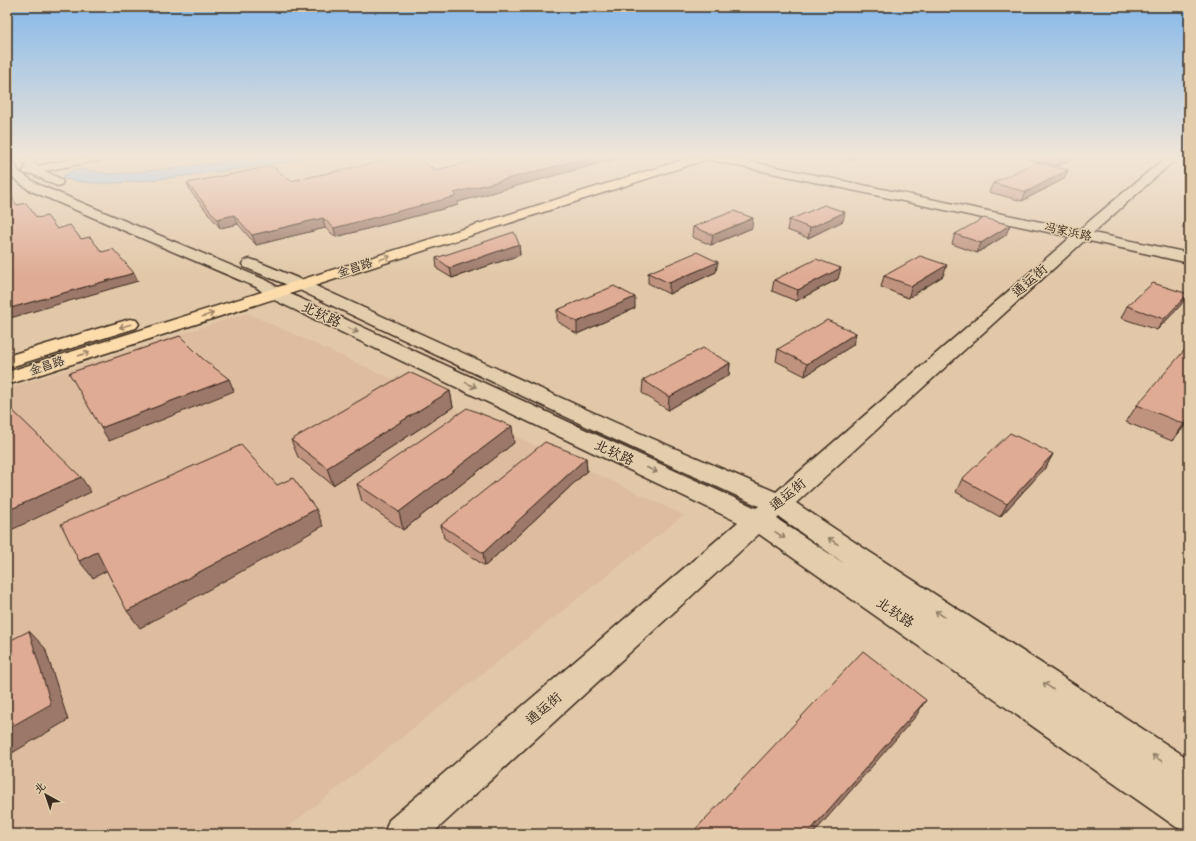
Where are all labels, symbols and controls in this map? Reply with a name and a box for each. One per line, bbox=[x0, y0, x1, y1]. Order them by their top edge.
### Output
street label: 冯家浜路 bbox=[1043, 218, 1093, 246]
street label: 金昌路 bbox=[335, 253, 375, 283]
one-way arrow bbox=[378, 254, 391, 261]
street label: 通运街 bbox=[1007, 259, 1053, 303]
street label: 北软路 bbox=[297, 296, 345, 334]
one-way arrow bbox=[201, 311, 214, 318]
one-way arrow bbox=[118, 323, 131, 330]
one-way arrow bbox=[347, 327, 359, 334]
one-way arrow bbox=[78, 350, 91, 357]
street label: 金昌路 bbox=[27, 351, 67, 381]
one-way arrow bbox=[464, 382, 476, 389]
street label: 北软路 bbox=[590, 434, 638, 472]
one-way arrow bbox=[645, 467, 657, 474]
street label: 通运街 bbox=[765, 473, 811, 517]
one-way arrow bbox=[774, 531, 785, 539]
one-way arrow bbox=[827, 537, 838, 545]
street label: 北软路 bbox=[871, 592, 919, 634]
one-way arrow bbox=[935, 610, 946, 618]
one-way arrow bbox=[1043, 682, 1054, 690]
street label: 通运街 bbox=[521, 687, 567, 731]
one-way arrow bbox=[1151, 754, 1162, 763]
north arrow bbox=[26, 775, 66, 815]
text: 北 bbox=[30, 778, 50, 799]

